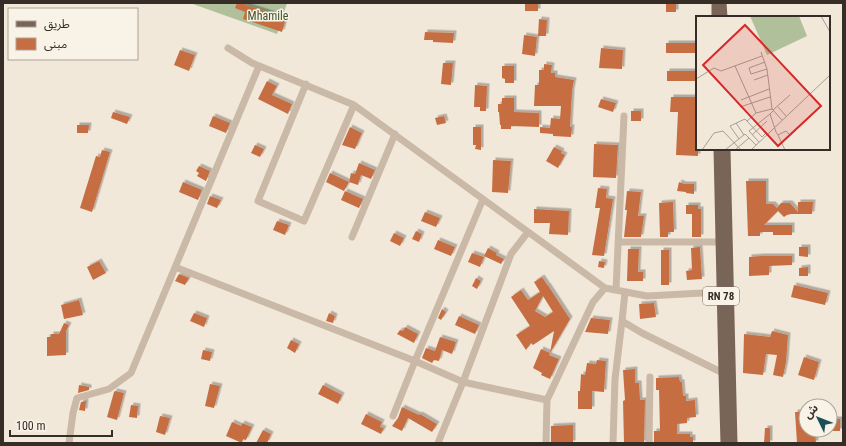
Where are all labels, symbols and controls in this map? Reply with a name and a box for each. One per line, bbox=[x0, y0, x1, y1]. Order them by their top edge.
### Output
legend bbox=[8, 8, 138, 60]
park label: Mhamile bbox=[248, 9, 289, 23]
inset map bbox=[696, 16, 830, 150]
text: طريق bbox=[44, 17, 70, 32]
text: مبنى bbox=[44, 37, 67, 51]
road number: RN 78 bbox=[703, 287, 739, 305]
north arrow bbox=[798, 398, 838, 438]
text: ش bbox=[801, 402, 821, 421]
scale bar bbox=[10, 412, 112, 438]
text: 100 m bbox=[16, 419, 46, 433]

